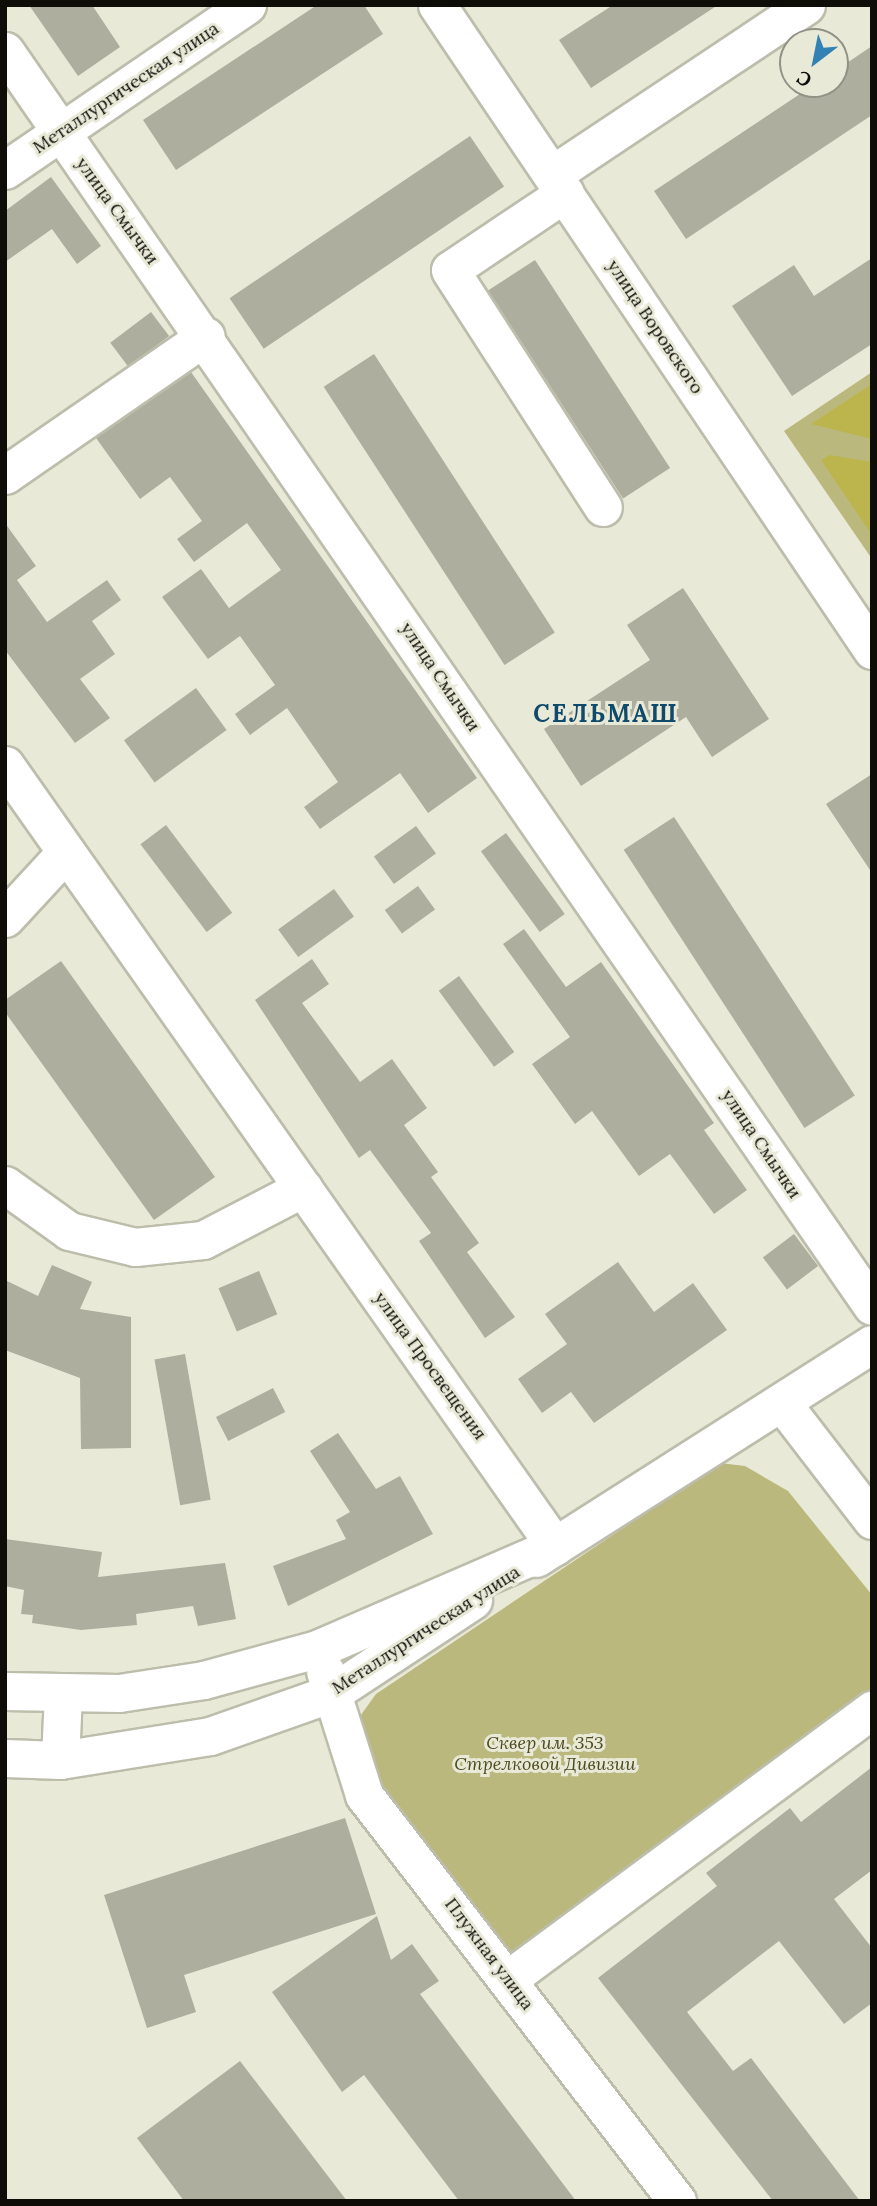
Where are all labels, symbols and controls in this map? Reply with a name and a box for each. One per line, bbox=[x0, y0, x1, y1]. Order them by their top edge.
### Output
street label: Металлургическая улица bbox=[29, 18, 223, 158]
north arrow bbox=[779, 28, 849, 98]
text: С bbox=[792, 65, 816, 93]
street label: улица Смычки bbox=[71, 153, 163, 269]
street label: улица Воровского bbox=[602, 256, 708, 398]
street label: улица Смычки bbox=[396, 618, 484, 736]
district label: СЕЛЬМАШ bbox=[534, 700, 678, 728]
street label: улица Смычки bbox=[717, 1085, 805, 1203]
street label: улица Просвещения bbox=[369, 1288, 491, 1444]
street label: Металлургическая улица bbox=[328, 1561, 524, 1699]
park label: Сквер им. 353 Стрелковой Дивизии bbox=[454, 1733, 636, 1776]
street label: Плужная улица bbox=[440, 1894, 538, 2014]

